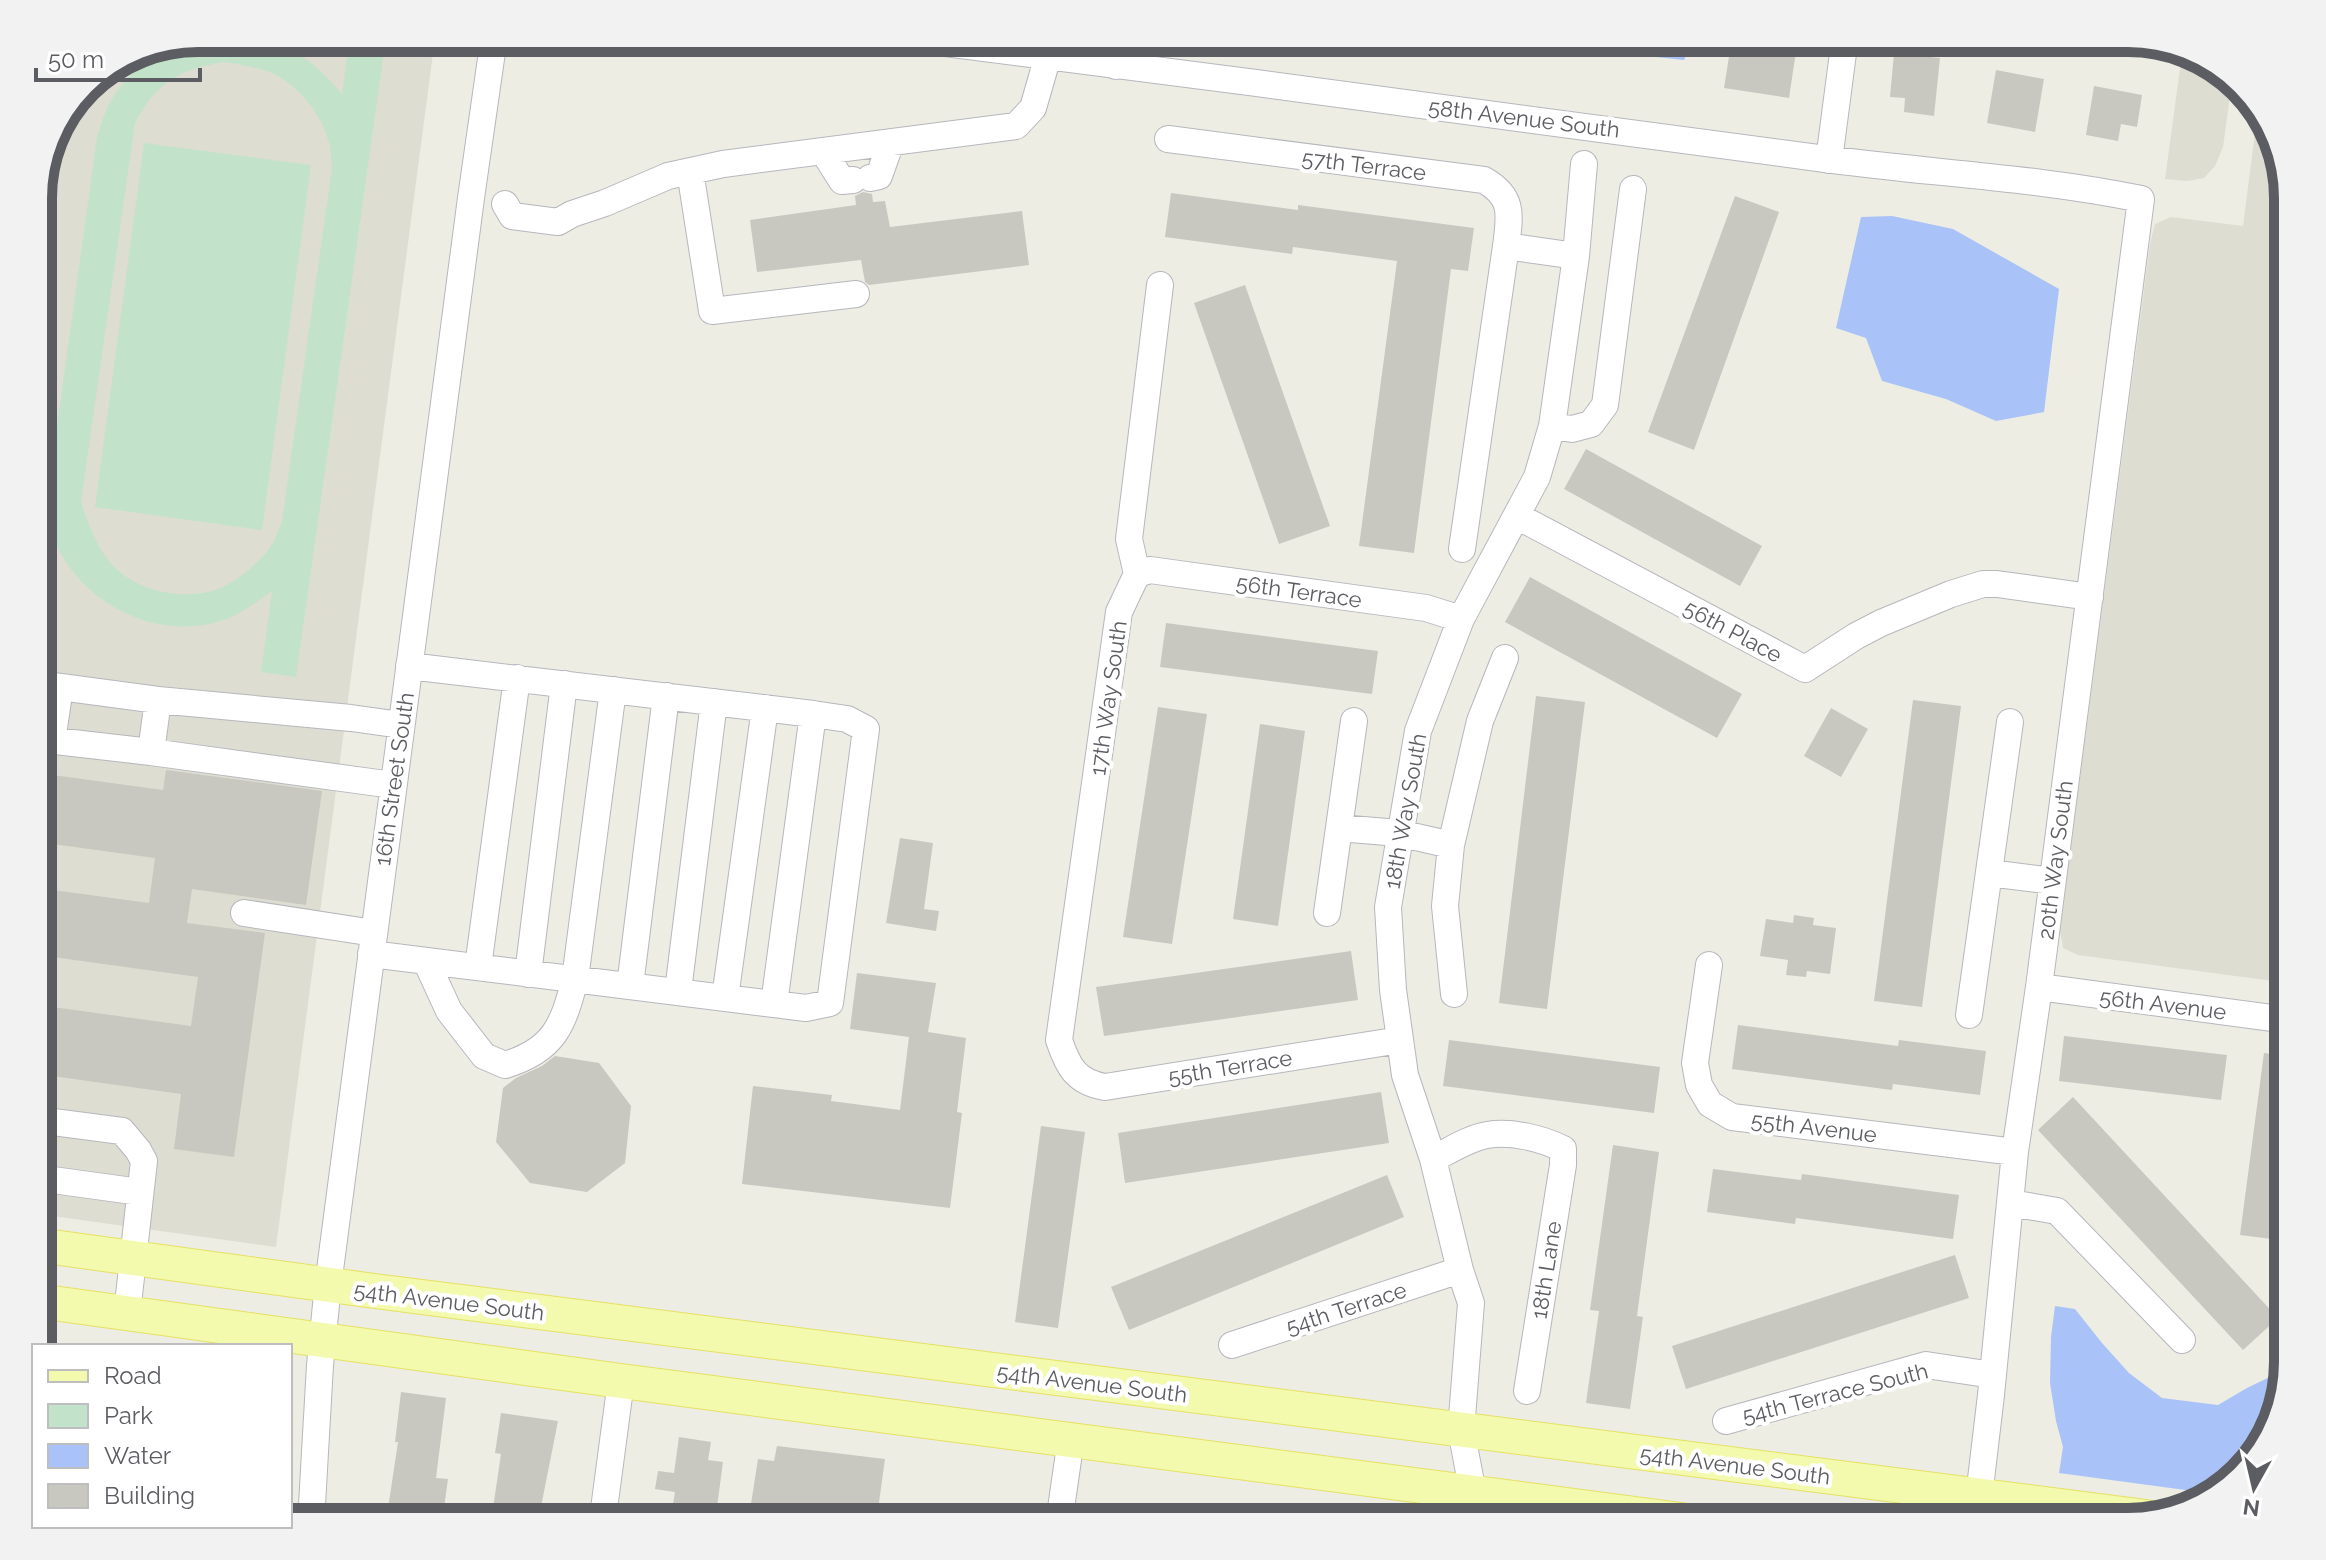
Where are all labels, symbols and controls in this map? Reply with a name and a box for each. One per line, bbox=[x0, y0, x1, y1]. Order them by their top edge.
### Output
scale bar bbox=[36, 32, 200, 82]
text: 50 m bbox=[48, 45, 104, 74]
street label: 58th Avenue South bbox=[1427, 93, 1621, 143]
street label: 57th Terrace bbox=[1300, 144, 1428, 186]
street label: 56th Terrace bbox=[1235, 569, 1364, 613]
street label: 56th Place bbox=[1679, 594, 1787, 668]
street label: 17th Way South bbox=[1084, 619, 1132, 777]
street label: 16th Street South bbox=[369, 691, 419, 867]
street label: 18th Way South bbox=[1379, 731, 1431, 891]
street label: 20th Way South bbox=[2032, 779, 2078, 941]
street label: 56th Avenue bbox=[2098, 983, 2228, 1025]
street label: 55th Terrace bbox=[1166, 1044, 1294, 1090]
street label: 55th Avenue bbox=[1750, 1106, 1878, 1148]
street label: 18th Lane bbox=[1525, 1219, 1567, 1321]
street label: 54th Avenue South bbox=[352, 1276, 546, 1326]
street label: 54th Terrace bbox=[1282, 1276, 1410, 1340]
legend bbox=[32, 1344, 292, 1528]
street label: 54th Terrace South bbox=[1739, 1357, 1931, 1429]
street label: 54th Avenue South bbox=[995, 1358, 1189, 1408]
text: Road bbox=[104, 1361, 162, 1390]
text: Park bbox=[104, 1401, 153, 1430]
street label: 54th Avenue South bbox=[1638, 1440, 1832, 1490]
text: Water bbox=[104, 1441, 172, 1470]
north arrow bbox=[2214, 1448, 2294, 1528]
text: Building bbox=[104, 1481, 195, 1510]
text: N bbox=[2241, 1494, 2261, 1522]

